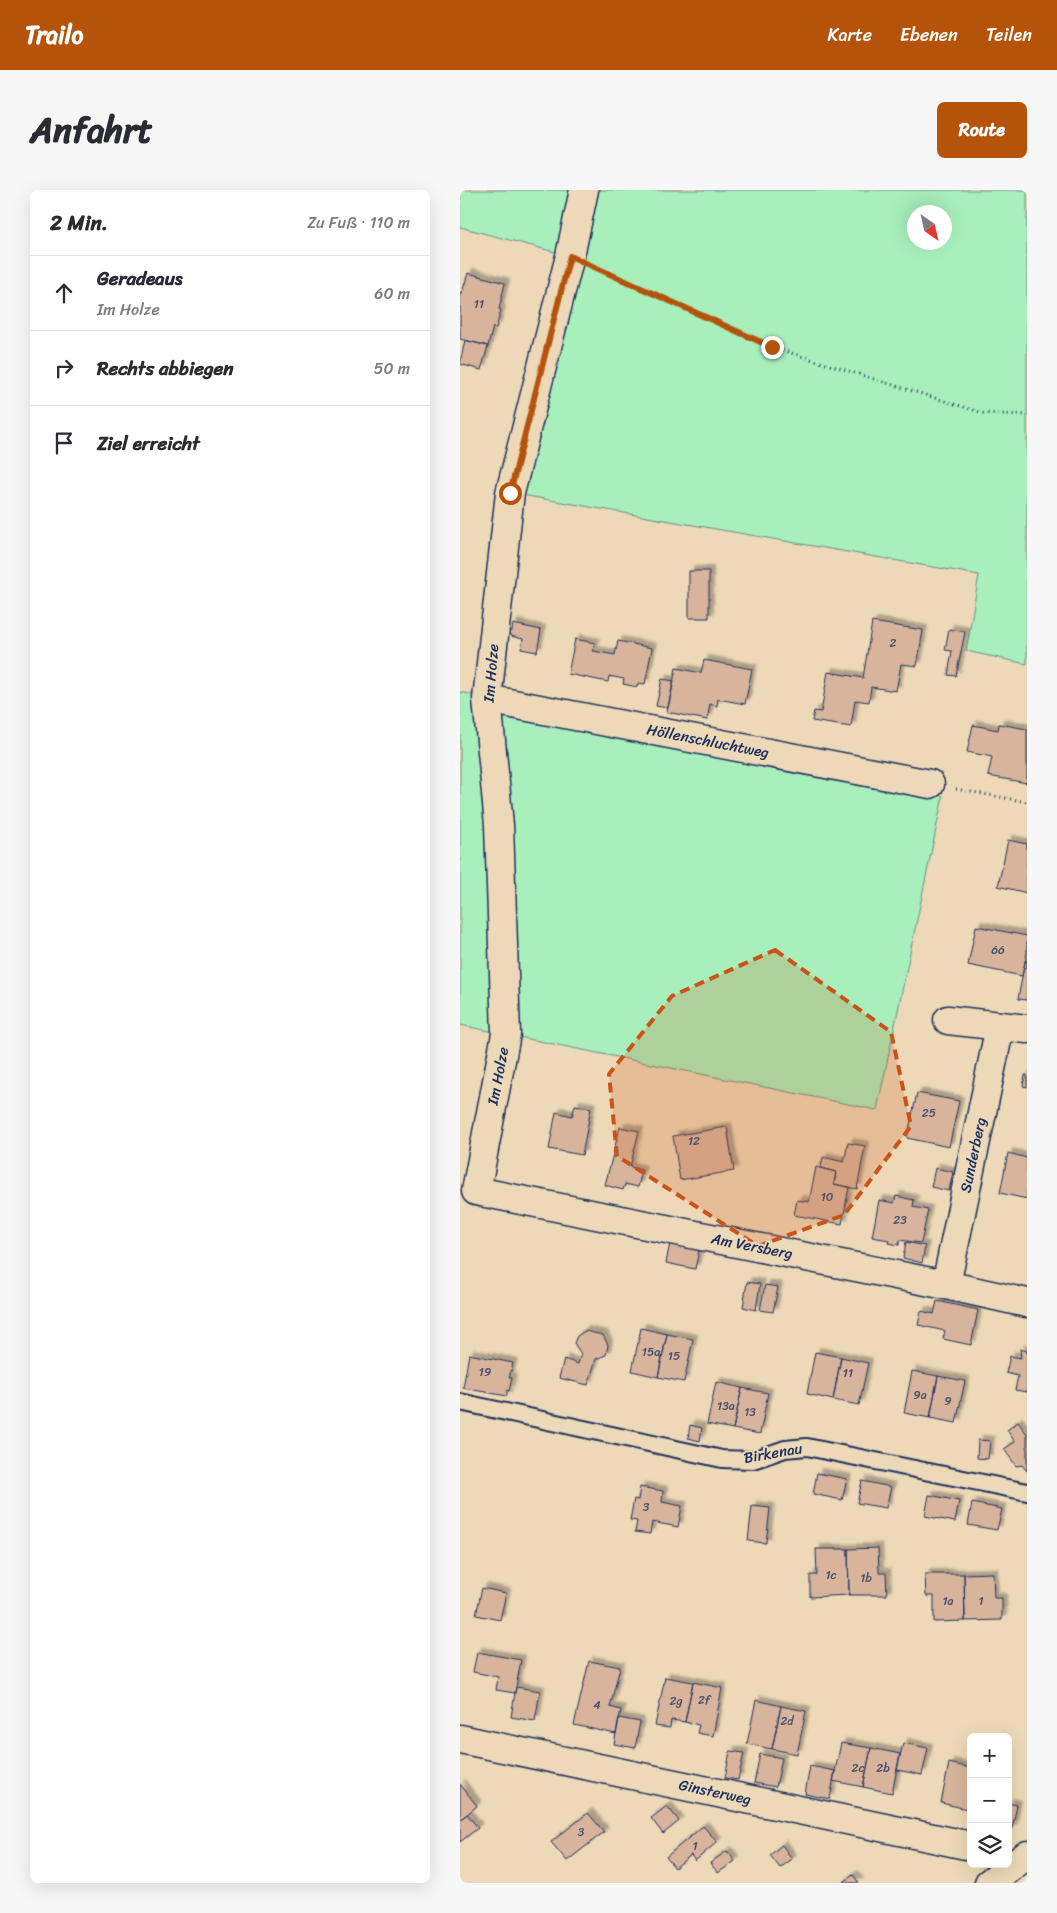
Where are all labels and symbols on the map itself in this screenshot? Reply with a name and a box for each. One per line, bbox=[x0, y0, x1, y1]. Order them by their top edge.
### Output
north arrow bbox=[907, 205, 952, 250]
house number: 11 bbox=[474, 293, 484, 315]
route end bbox=[761, 336, 784, 359]
route start bbox=[499, 482, 522, 505]
house number: 2 bbox=[890, 632, 897, 654]
street label: Im Holze bbox=[475, 642, 507, 704]
street label: Höllenschluchtweg bbox=[645, 716, 771, 766]
house number: 66 bbox=[991, 939, 1005, 961]
street label: Im Holze bbox=[479, 1044, 516, 1108]
house number: 25 bbox=[922, 1102, 936, 1124]
street label: Sunderberg bbox=[952, 1115, 994, 1195]
house number: 12 bbox=[688, 1130, 700, 1152]
house number: 10 bbox=[821, 1186, 834, 1208]
house number: 23 bbox=[893, 1209, 907, 1231]
street label: Am Versberg bbox=[708, 1225, 795, 1267]
house number: 15a bbox=[642, 1341, 660, 1363]
house number: 15 bbox=[668, 1345, 680, 1367]
house number: 19 bbox=[479, 1361, 491, 1383]
house number: 11 bbox=[843, 1362, 853, 1384]
house number: 9a bbox=[913, 1384, 927, 1406]
house number: 9 bbox=[944, 1390, 952, 1412]
house number: 13a bbox=[717, 1395, 735, 1417]
house number: 13 bbox=[744, 1401, 756, 1423]
street label: Birkenau bbox=[742, 1435, 804, 1471]
house number: 3 bbox=[643, 1496, 650, 1518]
house number: 1c bbox=[825, 1564, 837, 1586]
house number: 1b bbox=[860, 1567, 872, 1589]
house number: 1a bbox=[942, 1590, 954, 1612]
house number: 1 bbox=[978, 1590, 984, 1612]
house number: 2f bbox=[698, 1689, 712, 1711]
house number: 2g bbox=[670, 1690, 682, 1712]
house number: 4 bbox=[593, 1694, 601, 1716]
house number: 2d bbox=[780, 1710, 795, 1732]
house number: 2c bbox=[852, 1757, 864, 1779]
house number: 2b bbox=[876, 1757, 890, 1779]
street label: Ginsterweg bbox=[676, 1772, 754, 1812]
house number: 3 bbox=[578, 1821, 585, 1843]
house number: 1 bbox=[692, 1835, 698, 1857]

